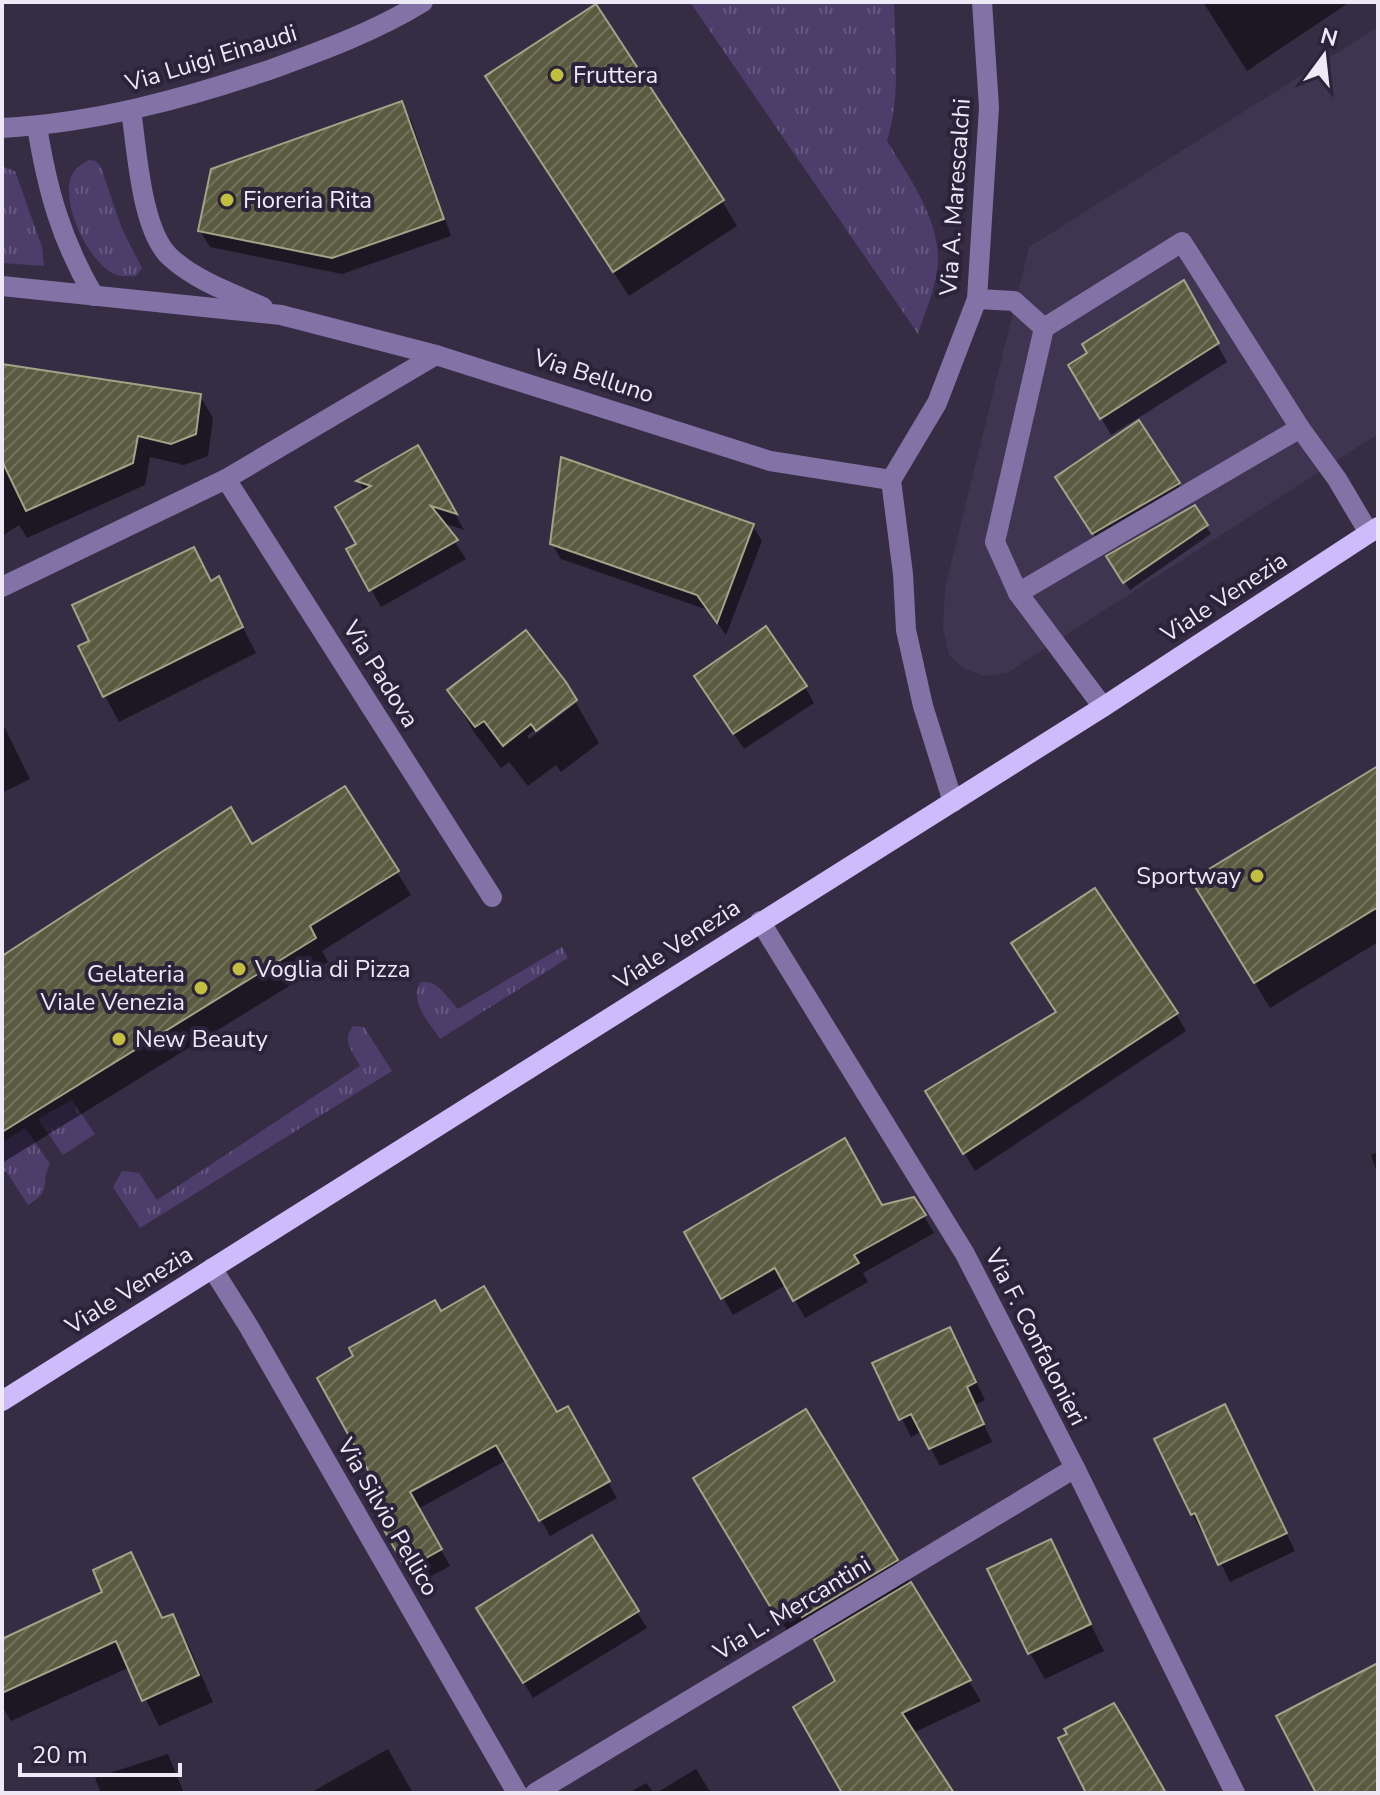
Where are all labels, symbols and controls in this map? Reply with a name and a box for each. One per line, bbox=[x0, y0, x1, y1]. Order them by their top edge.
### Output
north arrow bbox=[1284, 16, 1364, 96]
street label: Via Luigi Einaudi bbox=[120, 17, 301, 100]
text: N bbox=[1317, 21, 1341, 54]
place label: Fruttera bbox=[573, 59, 658, 91]
marker: Fruttera bbox=[548, 66, 566, 84]
street label: Via A. Marescalchi bbox=[932, 97, 978, 298]
place label: Fioreria Rita bbox=[243, 184, 372, 216]
marker: Fioreria Rita bbox=[218, 191, 236, 209]
street label: Via Belluno bbox=[529, 341, 658, 410]
street label: Viale Venezia bbox=[1154, 544, 1293, 650]
street label: Via Padova bbox=[335, 614, 426, 734]
place label: Sportway bbox=[1136, 860, 1242, 892]
marker: Sportway bbox=[1248, 867, 1266, 885]
street label: Viale Venezia bbox=[607, 891, 746, 997]
place label: Voglia di Pizza bbox=[254, 953, 410, 985]
place label: Gelateria Viale Venezia bbox=[40, 958, 185, 1018]
marker: Voglia di Pizza bbox=[230, 960, 248, 978]
marker: Gelateria Viale Venezia bbox=[192, 979, 210, 997]
place label: New Beauty bbox=[135, 1023, 268, 1055]
marker: New Beauty bbox=[110, 1030, 128, 1048]
street label: Viale Venezia bbox=[58, 1238, 199, 1342]
street label: Via F. Confalonieri bbox=[977, 1242, 1094, 1431]
street label: Via Silvio Pellico bbox=[329, 1431, 446, 1602]
street label: Via L. Mercantini bbox=[707, 1548, 877, 1668]
scale bar bbox=[20, 1727, 180, 1777]
text: 20 m bbox=[32, 1739, 88, 1771]

